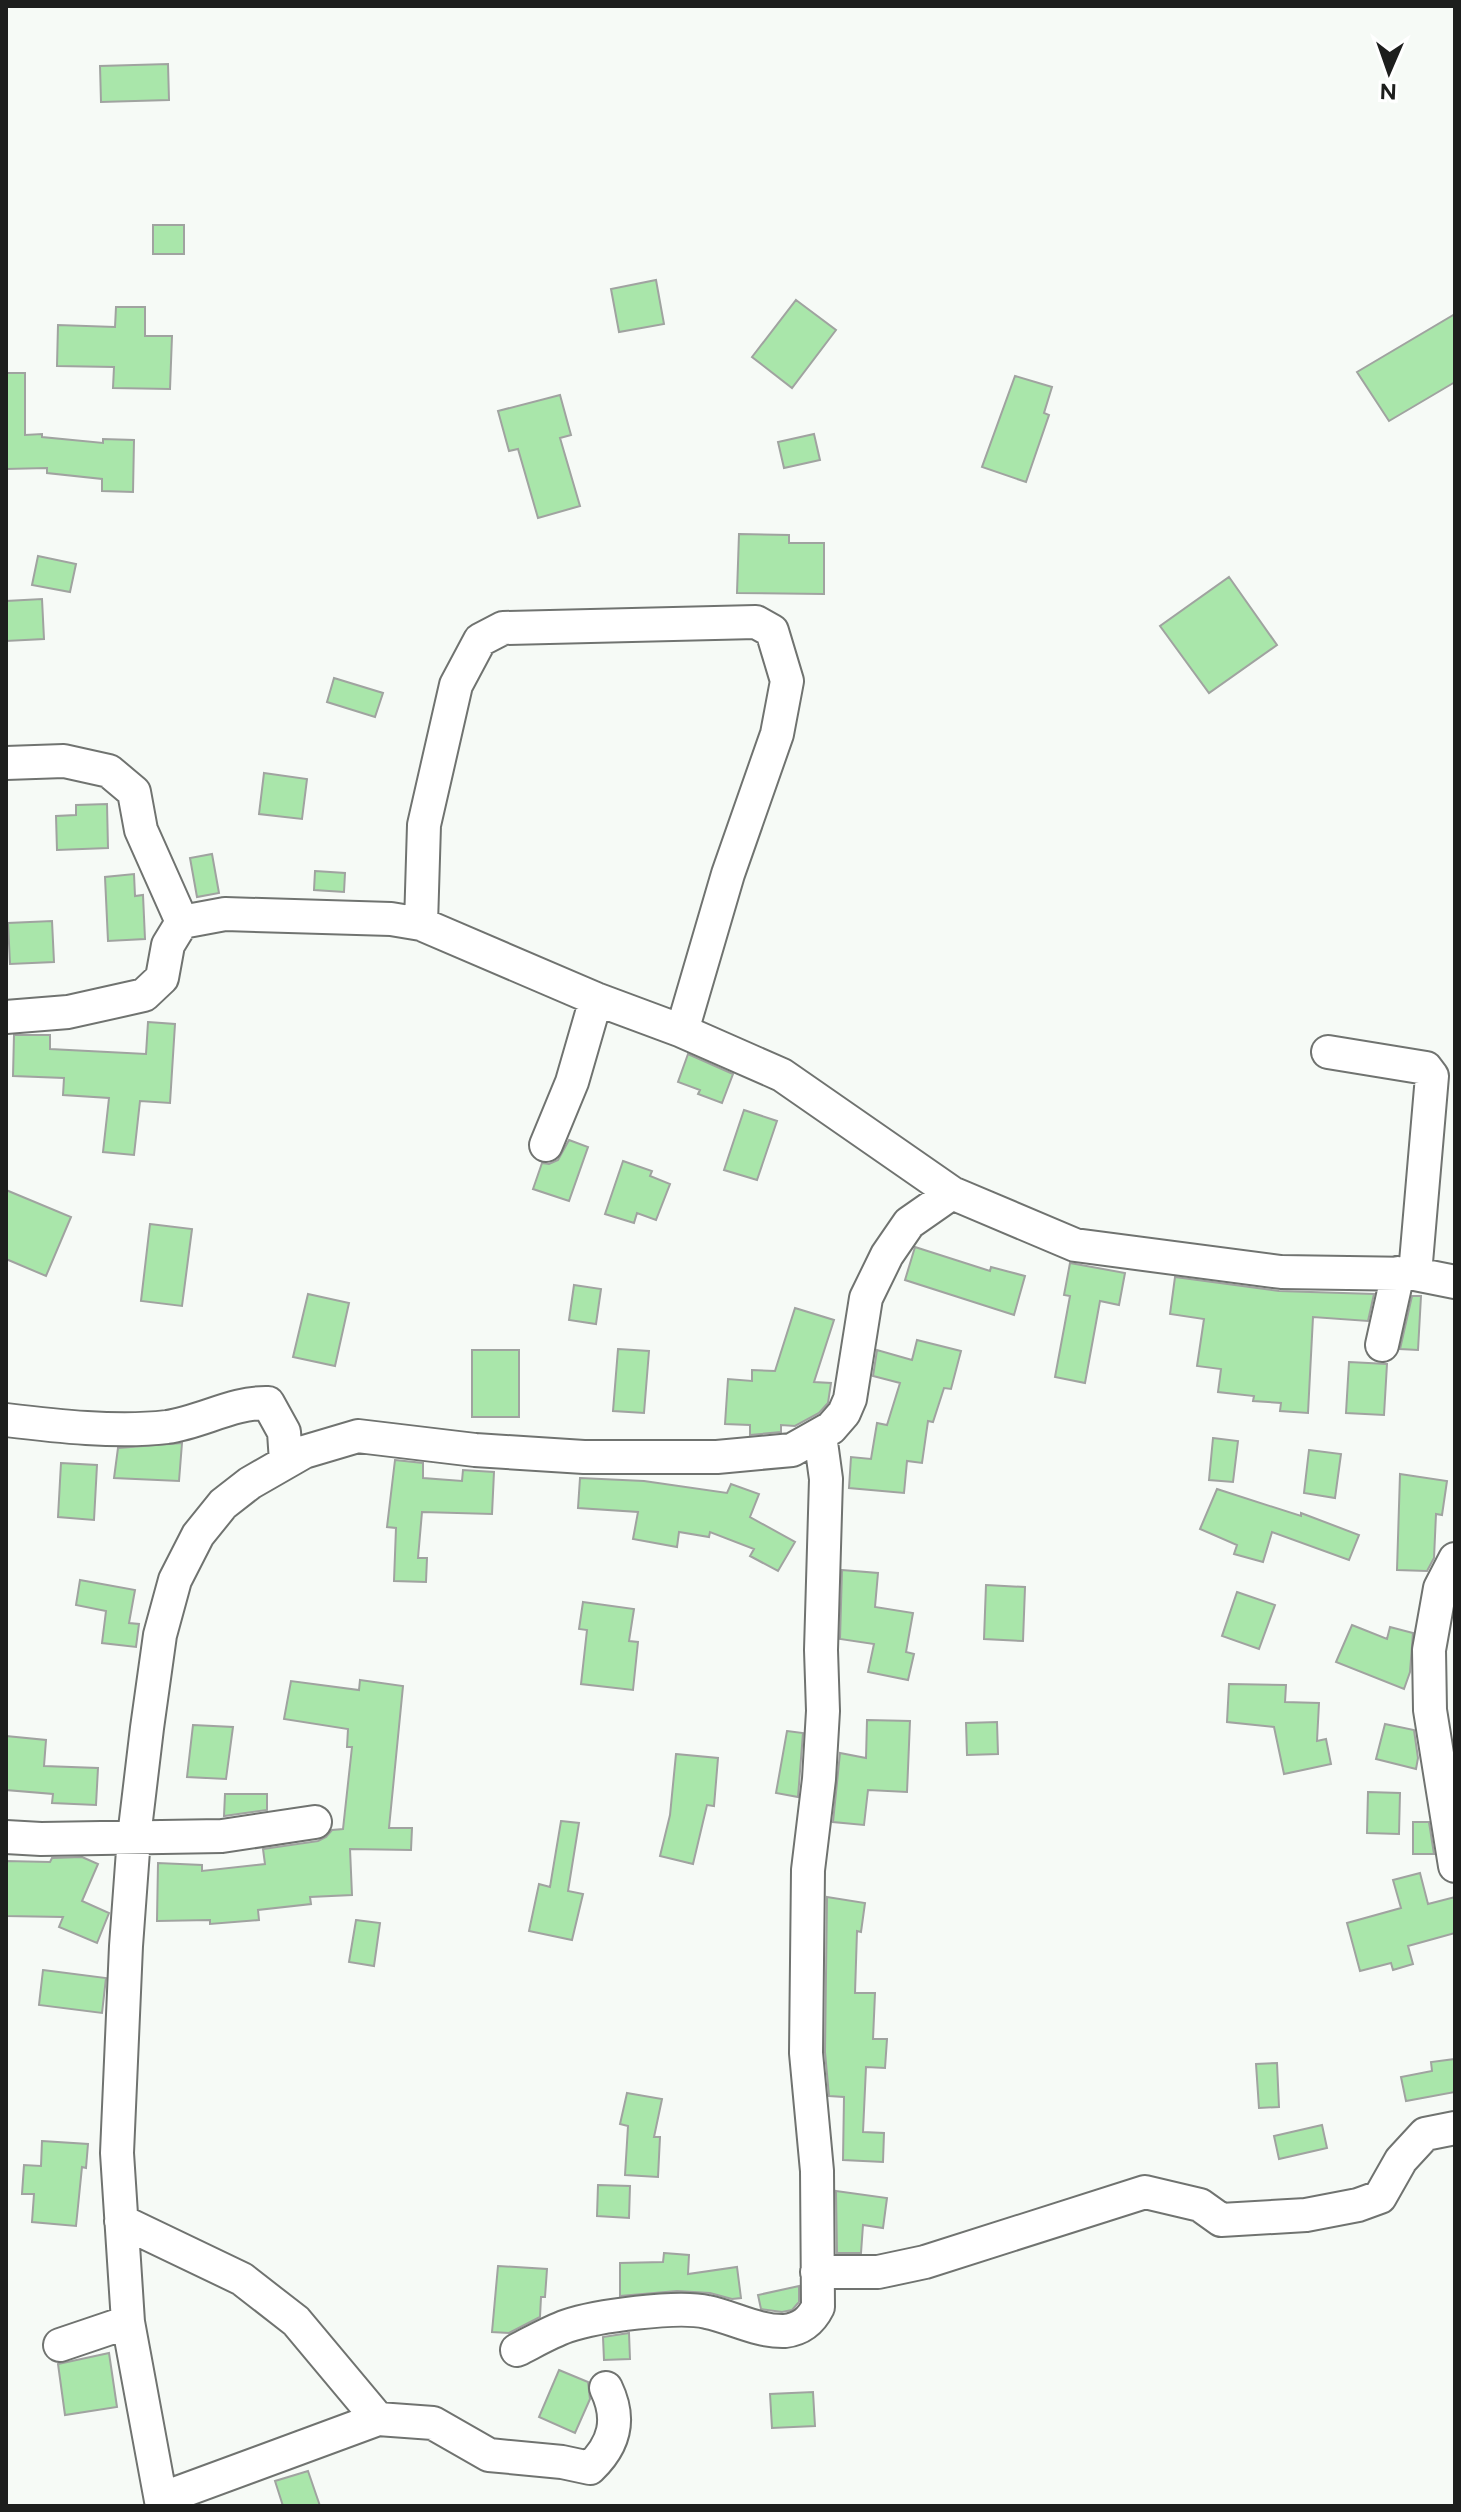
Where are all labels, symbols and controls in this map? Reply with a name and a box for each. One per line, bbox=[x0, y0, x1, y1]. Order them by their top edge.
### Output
north arrow bbox=[1349, 32, 1429, 112]
text: N bbox=[1379, 78, 1397, 105]

